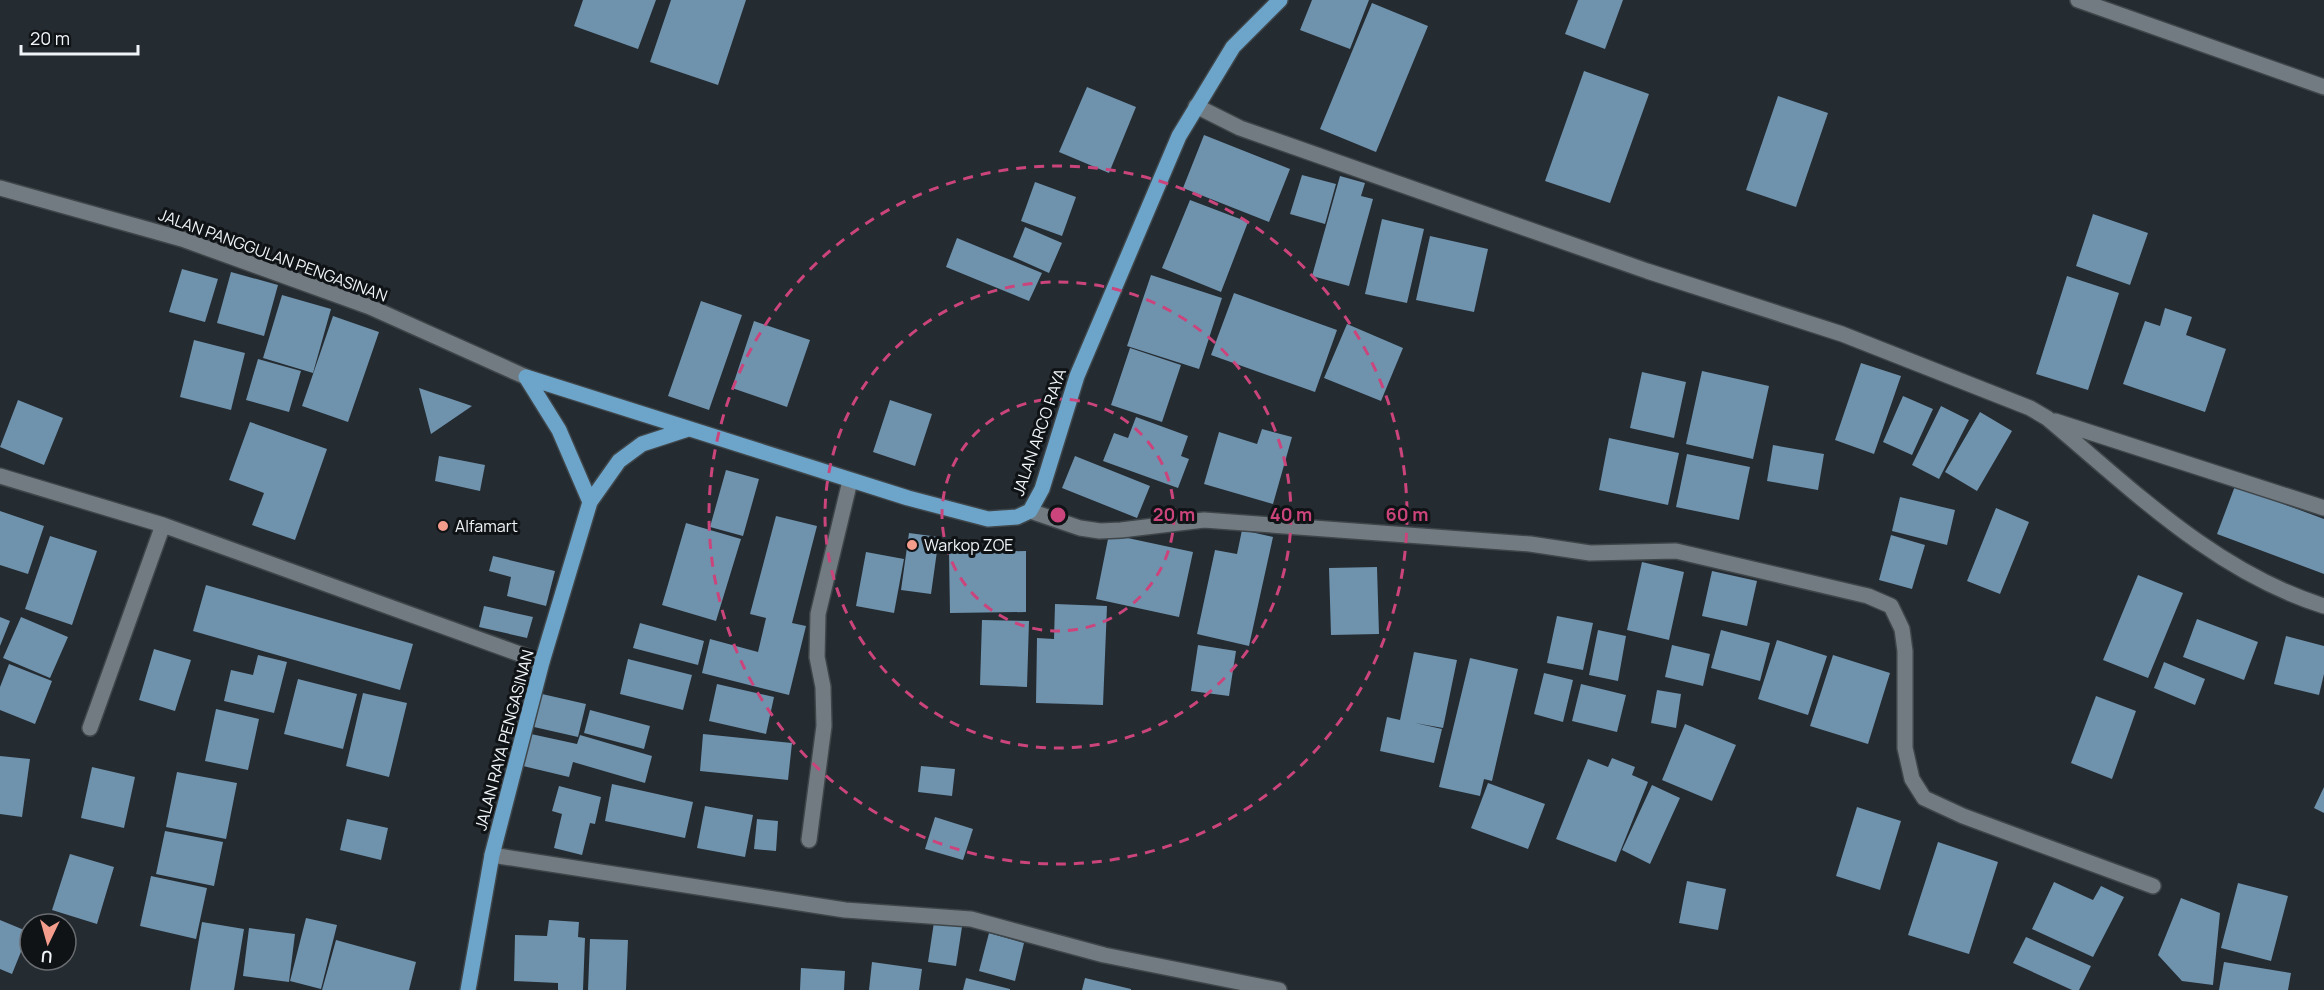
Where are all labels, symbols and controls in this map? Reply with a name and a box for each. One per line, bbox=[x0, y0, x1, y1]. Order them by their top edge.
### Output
scale bar bbox=[21, 18, 138, 56]
text: 20 m bbox=[30, 26, 70, 50]
street label: JALAN PANGGULAN PENGASINAN bbox=[156, 203, 390, 307]
street label: JALAN ARCO RAYA bbox=[1007, 365, 1071, 499]
text: 20 m bbox=[1153, 502, 1195, 526]
text: 40 m bbox=[1270, 502, 1312, 526]
text: 60 m bbox=[1386, 502, 1428, 526]
centre of rings bbox=[1048, 505, 1068, 525]
place label: Alfamart bbox=[455, 515, 518, 537]
marker: Alfamart bbox=[436, 519, 450, 533]
place label: Warkop ZOE bbox=[924, 534, 1013, 556]
marker: Warkop ZOE bbox=[905, 538, 919, 552]
street label: JALAN RAYA PENGASINAN bbox=[469, 647, 539, 833]
north arrow bbox=[18, 912, 78, 972]
text: U bbox=[40, 945, 53, 968]

